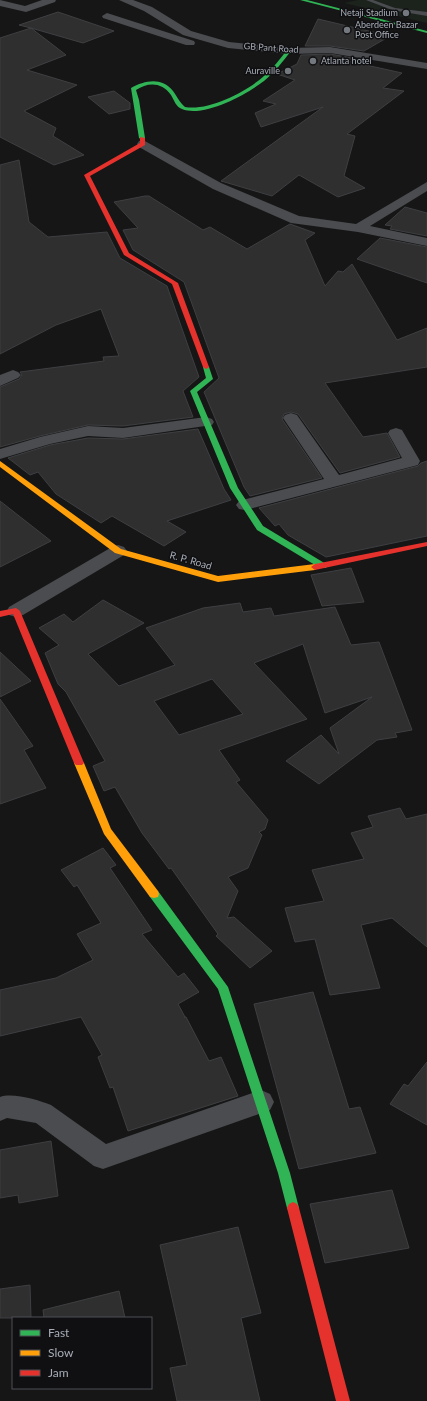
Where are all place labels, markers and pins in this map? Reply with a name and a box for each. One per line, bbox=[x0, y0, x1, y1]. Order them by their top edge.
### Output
place label: Netaji Stadium bbox=[340, 7, 398, 18]
marker: Netaji Stadium bbox=[401, 8, 411, 18]
place label: Aberdeen Bazar Post Office bbox=[355, 19, 419, 40]
marker: Aberdeen Bazar Post Office bbox=[342, 25, 352, 35]
place label: Atlanta hotel bbox=[321, 55, 372, 66]
marker: Atlanta hotel bbox=[308, 56, 318, 66]
place label: Auraville bbox=[246, 65, 280, 76]
marker: Auraville bbox=[283, 66, 293, 76]

